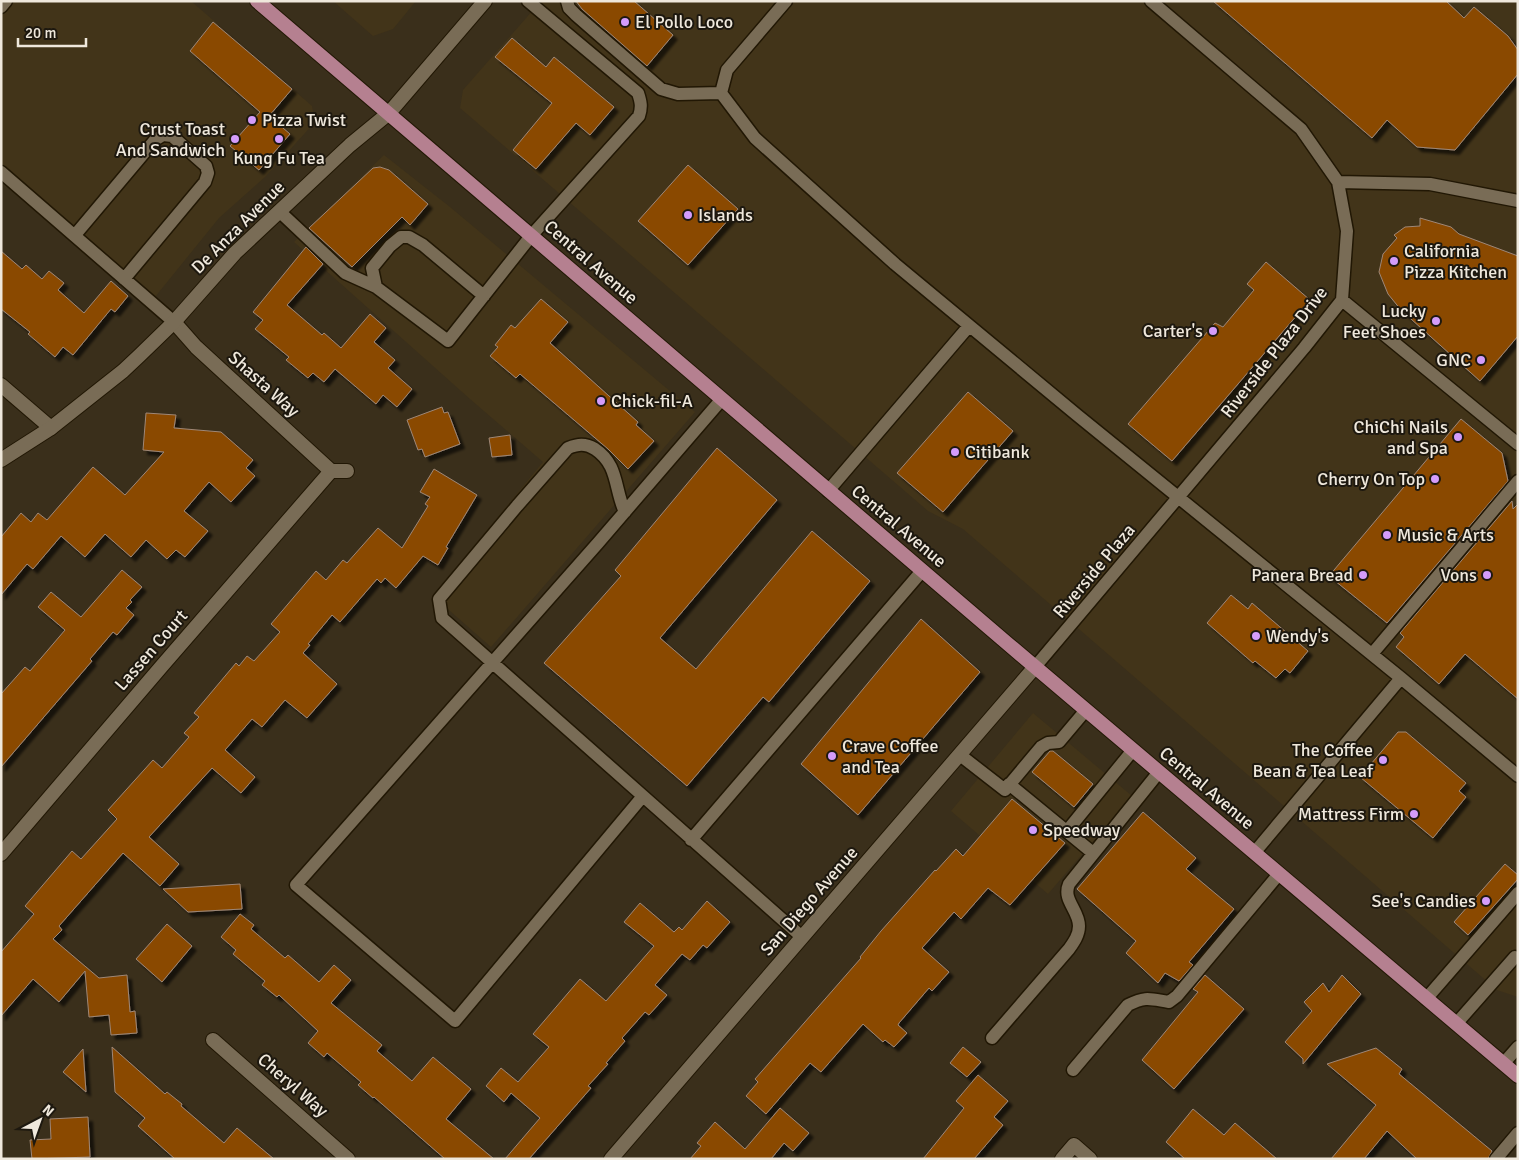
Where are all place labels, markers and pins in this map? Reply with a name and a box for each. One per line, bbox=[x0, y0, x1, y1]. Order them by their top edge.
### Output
place label: El Pollo Loco bbox=[635, 11, 733, 33]
marker: El Pollo Loco bbox=[619, 16, 631, 28]
place label: Pizza Twist bbox=[262, 109, 346, 131]
marker: Pizza Twist bbox=[246, 114, 258, 126]
place label: Crust Toast And Sandwich bbox=[116, 118, 225, 161]
marker: Crust Toast And Sandwich bbox=[229, 133, 241, 145]
marker: Kung Fu Tea bbox=[273, 133, 285, 145]
place label: Kung Fu Tea bbox=[233, 147, 325, 169]
place label: Islands bbox=[698, 204, 753, 226]
marker: Islands bbox=[682, 209, 694, 221]
place label: California Pizza Kitchen bbox=[1404, 240, 1507, 283]
marker: California Pizza Kitchen bbox=[1388, 255, 1400, 267]
place label: Lucky Feet Shoes bbox=[1343, 300, 1427, 343]
marker: Lucky Feet Shoes bbox=[1430, 315, 1442, 327]
place label: Carter's bbox=[1143, 320, 1203, 342]
marker: Carter's bbox=[1207, 325, 1219, 337]
place label: GNC bbox=[1436, 349, 1471, 371]
marker: GNC bbox=[1475, 354, 1487, 366]
place label: Chick-fil-A bbox=[611, 390, 693, 412]
marker: Chick-fil-A bbox=[595, 395, 607, 407]
place label: ChiChi Nails and Spa bbox=[1354, 416, 1448, 459]
marker: ChiChi Nails and Spa bbox=[1452, 431, 1464, 443]
place label: Citibank bbox=[965, 441, 1029, 463]
marker: Citibank bbox=[949, 446, 961, 458]
place label: Cherry On Top bbox=[1317, 468, 1425, 490]
marker: Cherry On Top bbox=[1429, 473, 1441, 485]
place label: Music & Arts bbox=[1397, 524, 1494, 546]
marker: Music & Arts bbox=[1381, 529, 1393, 541]
place label: Panera Bread bbox=[1251, 564, 1353, 586]
place label: Vons bbox=[1441, 564, 1477, 586]
marker: Panera Bread bbox=[1357, 569, 1369, 581]
marker: Vons bbox=[1481, 569, 1493, 581]
place label: Wendy's bbox=[1266, 625, 1329, 647]
marker: Wendy's bbox=[1250, 630, 1262, 642]
place label: Crave Coffee and Tea bbox=[842, 735, 939, 778]
place label: The Coffee Bean & Tea Leaf bbox=[1252, 739, 1374, 782]
marker: Crave Coffee and Tea bbox=[826, 750, 838, 762]
marker: The Coffee Bean & Tea Leaf bbox=[1377, 754, 1389, 766]
place label: Mattress Firm bbox=[1298, 803, 1404, 825]
marker: Mattress Firm bbox=[1408, 808, 1420, 820]
place label: Speedway bbox=[1043, 819, 1121, 841]
marker: Speedway bbox=[1027, 824, 1039, 836]
place label: See's Candies bbox=[1372, 890, 1476, 912]
marker: See's Candies bbox=[1480, 895, 1492, 907]

